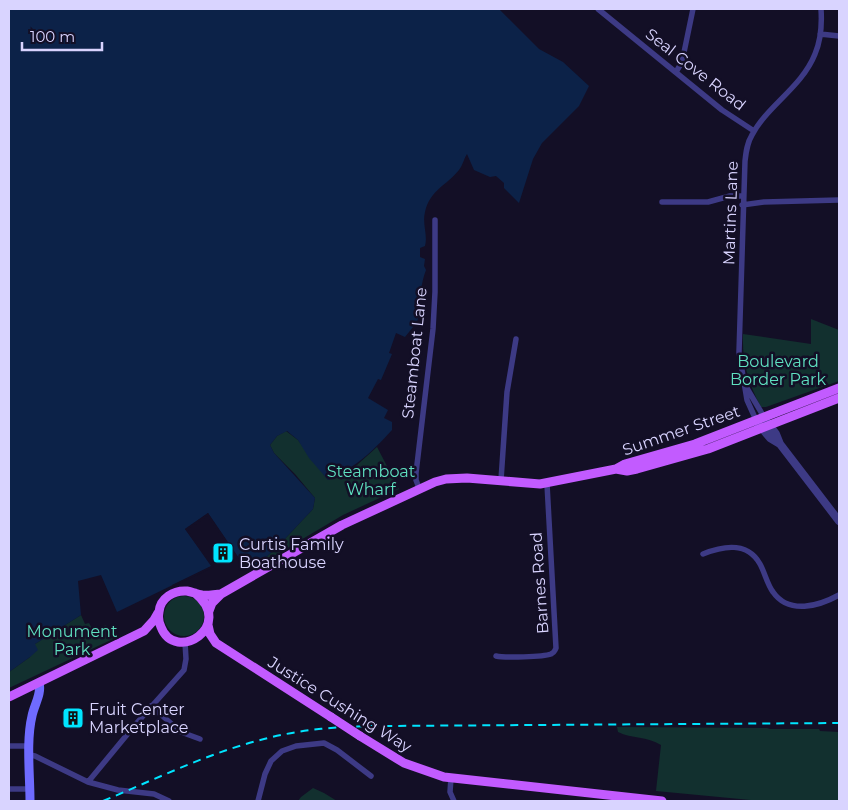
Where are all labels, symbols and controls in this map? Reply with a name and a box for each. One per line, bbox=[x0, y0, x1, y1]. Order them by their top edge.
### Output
scale bar bbox=[22, 20, 102, 52]
street label: Seal Cove Road bbox=[642, 24, 750, 114]
text: 100 m bbox=[30, 27, 75, 46]
street label: Martins Lane bbox=[719, 161, 742, 265]
street label: Steamboat Lane bbox=[398, 286, 431, 420]
park label: Boulevard Border Park bbox=[730, 352, 826, 389]
street label: Summer Street bbox=[620, 401, 743, 460]
park label: Steamboat Wharf bbox=[327, 462, 416, 499]
street label: Barnes Road bbox=[526, 531, 553, 635]
place label: Curtis Family Boathouse bbox=[239, 535, 344, 572]
building icon: Curtis Family Boathouse bbox=[211, 541, 235, 565]
park label: Monument Park bbox=[27, 622, 118, 659]
street label: Justice Cushing Way bbox=[264, 652, 415, 757]
place label: Fruit Center Marketplace bbox=[89, 700, 189, 737]
building icon: Fruit Center Marketplace bbox=[61, 706, 85, 730]

